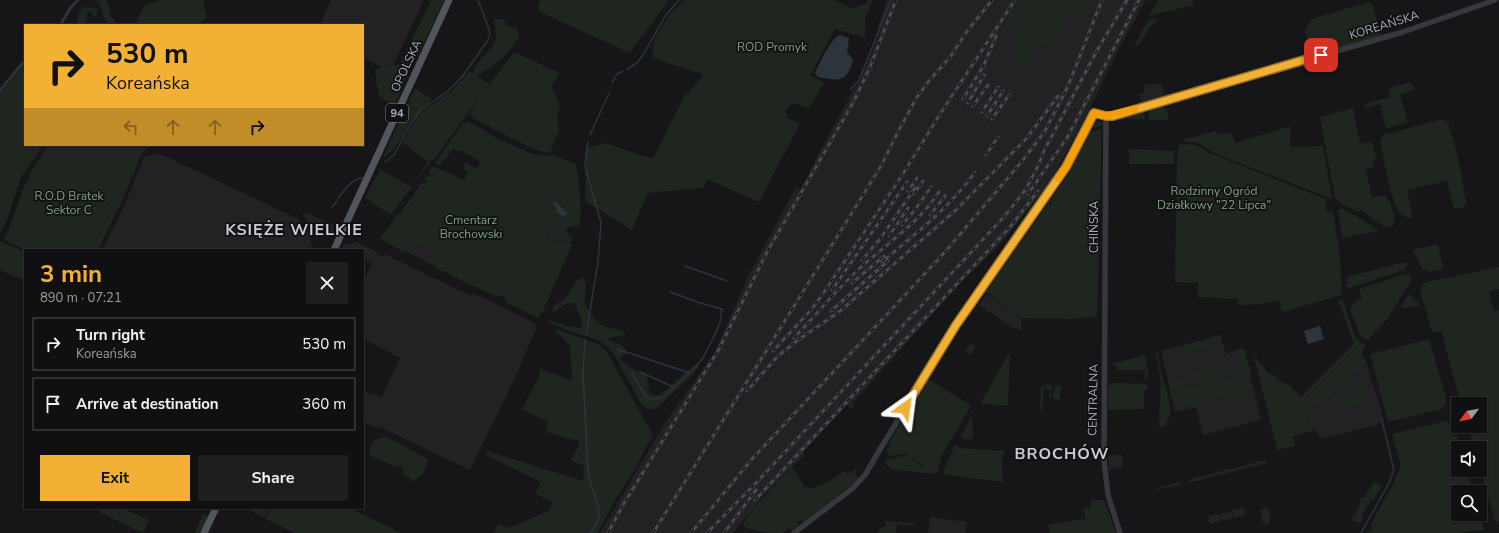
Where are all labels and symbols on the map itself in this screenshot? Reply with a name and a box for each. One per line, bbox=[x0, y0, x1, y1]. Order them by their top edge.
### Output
street label: KOREAŃSKA bbox=[1347, 7, 1421, 43]
street label: OPOLSKA bbox=[387, 37, 425, 95]
pin bbox=[1304, 38, 1338, 72]
park label: ROD Promyk bbox=[737, 39, 808, 55]
road number: 94 bbox=[386, 104, 408, 122]
park label: Rodzinny Ogród Działkowy "22 Lipca" bbox=[1157, 183, 1271, 213]
park label: R.O.D Bratek Sektor C bbox=[34, 188, 105, 218]
street label: CHIŃSKA bbox=[1086, 201, 1102, 253]
park label: Cmentarz Brochowski bbox=[440, 212, 502, 242]
district label: KSIĘŻE WIELKIE bbox=[225, 219, 363, 241]
street label: CENTRALNA bbox=[1084, 364, 1102, 436]
position arrow bbox=[884, 387, 926, 429]
north arrow bbox=[1451, 397, 1487, 433]
district label: BROCHÓW bbox=[1015, 443, 1109, 465]

